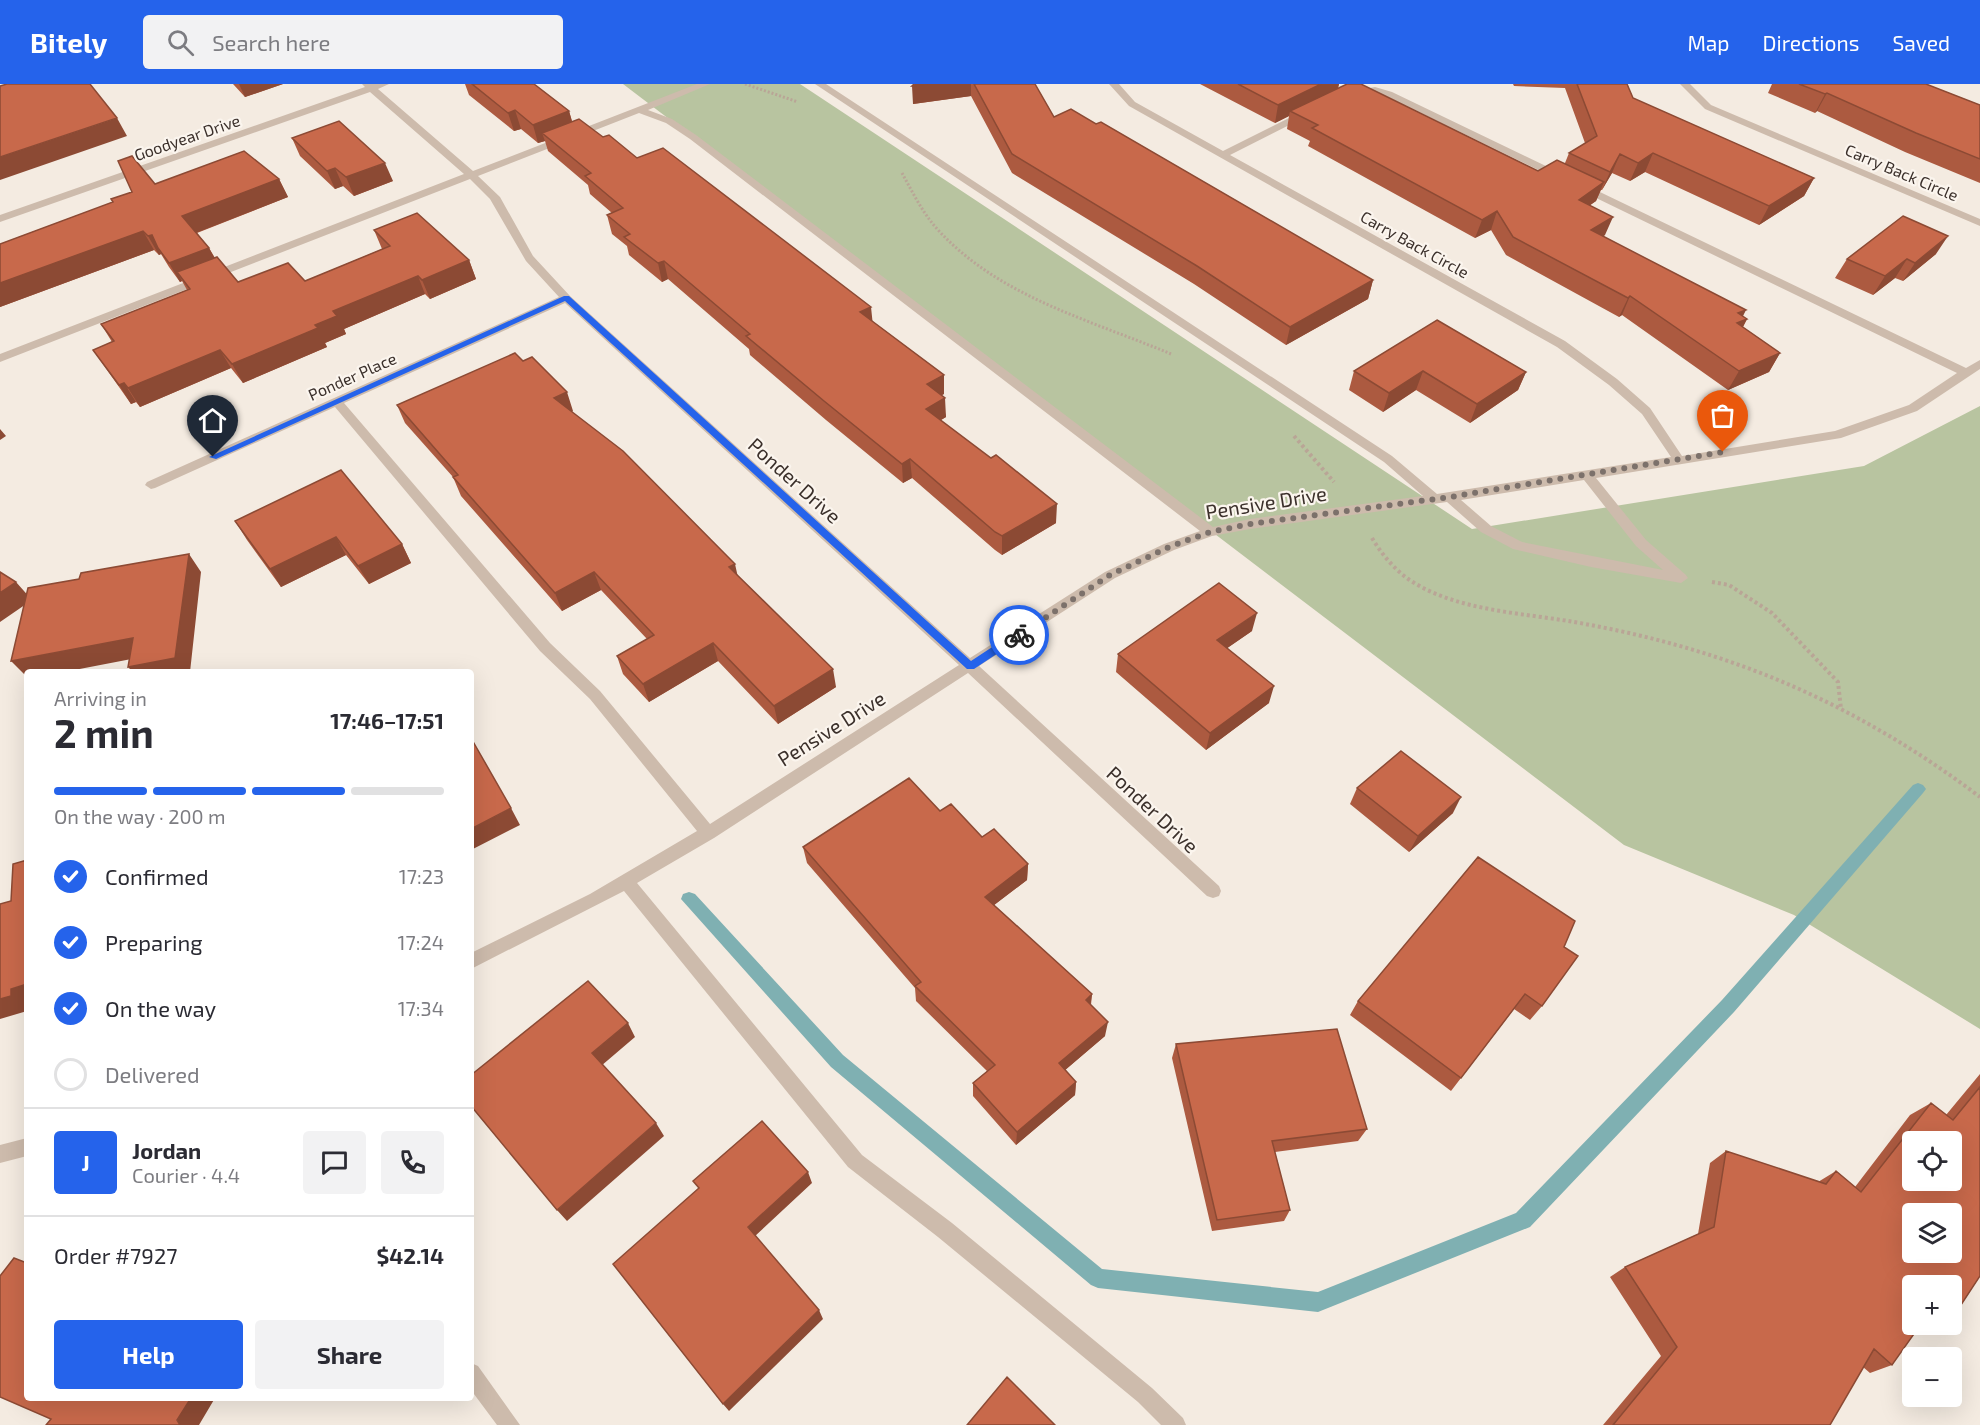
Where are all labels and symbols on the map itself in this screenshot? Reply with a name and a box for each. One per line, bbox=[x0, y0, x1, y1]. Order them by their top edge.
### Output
street label: Goodyear Drive bbox=[132, 110, 242, 164]
street label: Carry Back Circle bbox=[1843, 140, 1961, 204]
street label: Carry Back Circle bbox=[1357, 206, 1473, 282]
street label: Ponder Place bbox=[305, 348, 399, 404]
pin bbox=[1697, 390, 1748, 452]
pin bbox=[187, 395, 238, 457]
street label: Ponder Drive bbox=[744, 432, 846, 528]
street label: Pensive Drive bbox=[1204, 481, 1328, 523]
courier bbox=[989, 605, 1049, 665]
street label: Pensive Drive bbox=[773, 685, 889, 771]
street label: Ponder Drive bbox=[1102, 761, 1204, 857]

